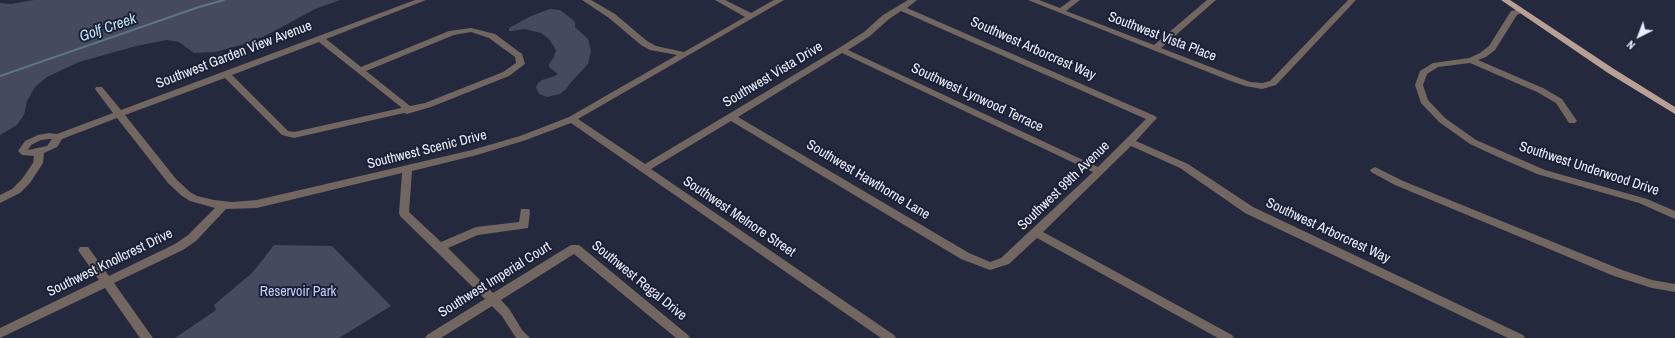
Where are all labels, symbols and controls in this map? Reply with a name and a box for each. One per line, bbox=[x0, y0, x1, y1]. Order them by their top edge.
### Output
street label: Southwest Vista Place bbox=[1105, 9, 1219, 65]
water label: Golf Creek bbox=[77, 10, 139, 46]
street label: Southwest Arborcrest Way bbox=[968, 14, 1098, 84]
north arrow bbox=[1619, 16, 1659, 56]
street label: Southwest Garden View Avenue bbox=[154, 17, 314, 93]
text: N bbox=[1624, 38, 1638, 52]
street label: Southwest Vista Drive bbox=[720, 39, 826, 111]
street label: Southwest Lynwood Terrace bbox=[908, 60, 1046, 136]
street label: Southwest Scenic Drive bbox=[366, 127, 488, 173]
street label: Southwest Hawthorne Lane bbox=[803, 136, 933, 224]
street label: Southwest 99th Avenue bbox=[1015, 138, 1113, 234]
street label: Southwest Underwood Drive bbox=[1517, 138, 1661, 200]
street label: Southwest Melnore Street bbox=[680, 173, 798, 261]
street label: Southwest Arborcrest Way bbox=[1263, 195, 1393, 267]
street label: Southwest Knollcrest Drive bbox=[44, 225, 176, 301]
street label: Southwest Regal Drive bbox=[588, 238, 690, 324]
street label: Southwest Imperial Court bbox=[436, 239, 554, 321]
park label: Reservoir Park bbox=[260, 284, 336, 300]

